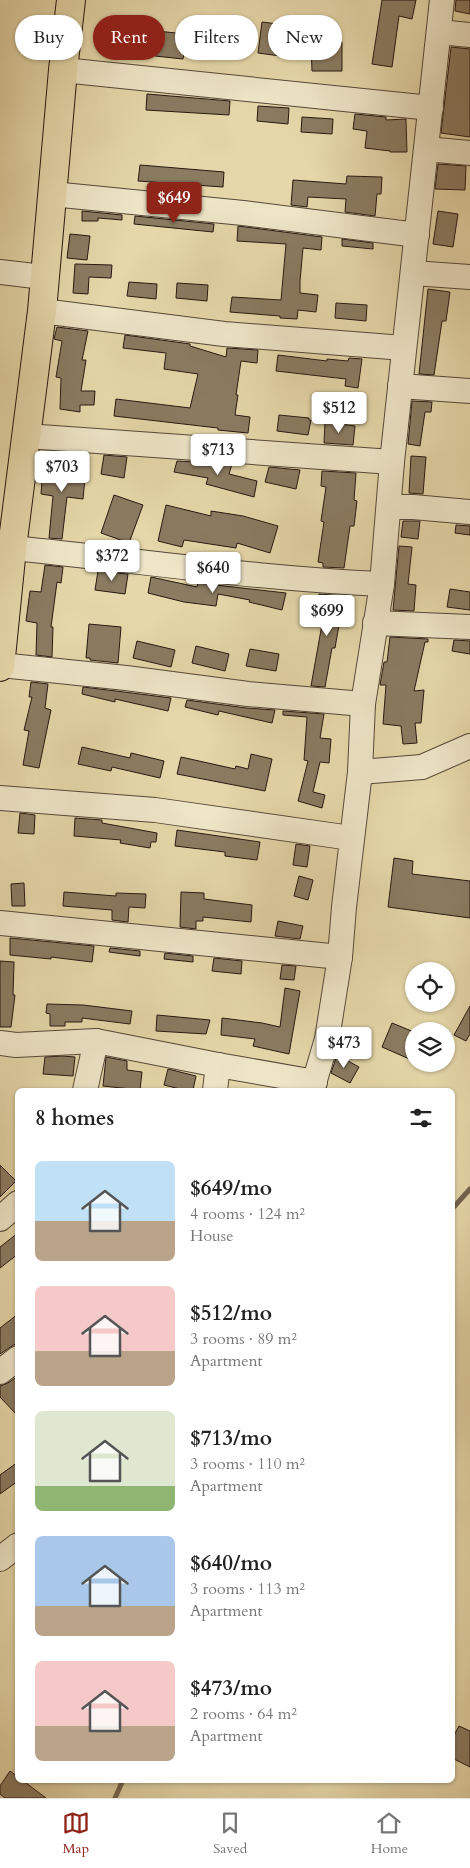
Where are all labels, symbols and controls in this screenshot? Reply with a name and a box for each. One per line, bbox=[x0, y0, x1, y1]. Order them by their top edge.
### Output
chip: Buy bbox=[15, 15, 83, 60]
chip: Rent bbox=[93, 15, 165, 60]
chip: Filters bbox=[175, 15, 258, 60]
chip: New bbox=[268, 15, 342, 60]
pin: $649 bbox=[144, 182, 204, 224]
text: $649 bbox=[158, 187, 190, 209]
pin: $512 bbox=[309, 392, 369, 434]
text: $512 bbox=[323, 397, 355, 419]
pin: $713 bbox=[188, 434, 248, 476]
text: $713 bbox=[202, 439, 234, 461]
pin: $703 bbox=[32, 450, 92, 493]
text: $703 bbox=[46, 456, 78, 478]
pin: $372 bbox=[82, 540, 142, 582]
text: $372 bbox=[96, 545, 128, 567]
pin: $640 bbox=[183, 552, 243, 594]
text: $640 bbox=[197, 557, 229, 579]
pin: $699 bbox=[297, 594, 357, 637]
text: $699 bbox=[311, 600, 343, 622]
map controls bbox=[405, 962, 455, 1072]
button: locate bbox=[405, 962, 455, 1012]
button: layers bbox=[405, 1022, 455, 1072]
pin: $473 bbox=[314, 1026, 374, 1069]
text: $473 bbox=[328, 1032, 360, 1054]
text: 8 homes bbox=[35, 1104, 114, 1133]
icon: filters bbox=[407, 1104, 435, 1132]
text: $649/mo bbox=[190, 1174, 272, 1203]
icon: home bbox=[75, 1181, 135, 1241]
text: 4 rooms · 124 m² bbox=[190, 1203, 305, 1225]
text: House bbox=[190, 1225, 233, 1247]
text: $512/mo bbox=[190, 1299, 272, 1328]
icon: home bbox=[75, 1306, 135, 1366]
text: 3 rooms · 89 m² bbox=[190, 1328, 297, 1350]
text: Apartment bbox=[190, 1350, 263, 1372]
text: $713/mo bbox=[190, 1424, 272, 1453]
icon: home bbox=[75, 1431, 135, 1491]
text: 3 rooms · 110 m² bbox=[190, 1453, 305, 1475]
text: Apartment bbox=[190, 1475, 263, 1497]
text: $640/mo bbox=[190, 1549, 272, 1578]
icon: home bbox=[75, 1556, 135, 1616]
text: 3 rooms · 113 m² bbox=[190, 1578, 305, 1600]
text: Apartment bbox=[190, 1600, 263, 1622]
text: $473/mo bbox=[190, 1674, 272, 1703]
icon: home bbox=[75, 1681, 135, 1741]
text: 2 rooms · 64 m² bbox=[190, 1703, 297, 1725]
text: Apartment bbox=[190, 1725, 263, 1747]
tab: Map bbox=[62, 1809, 90, 1858]
tab: Saved bbox=[213, 1809, 247, 1858]
tab: Home bbox=[371, 1809, 408, 1858]

